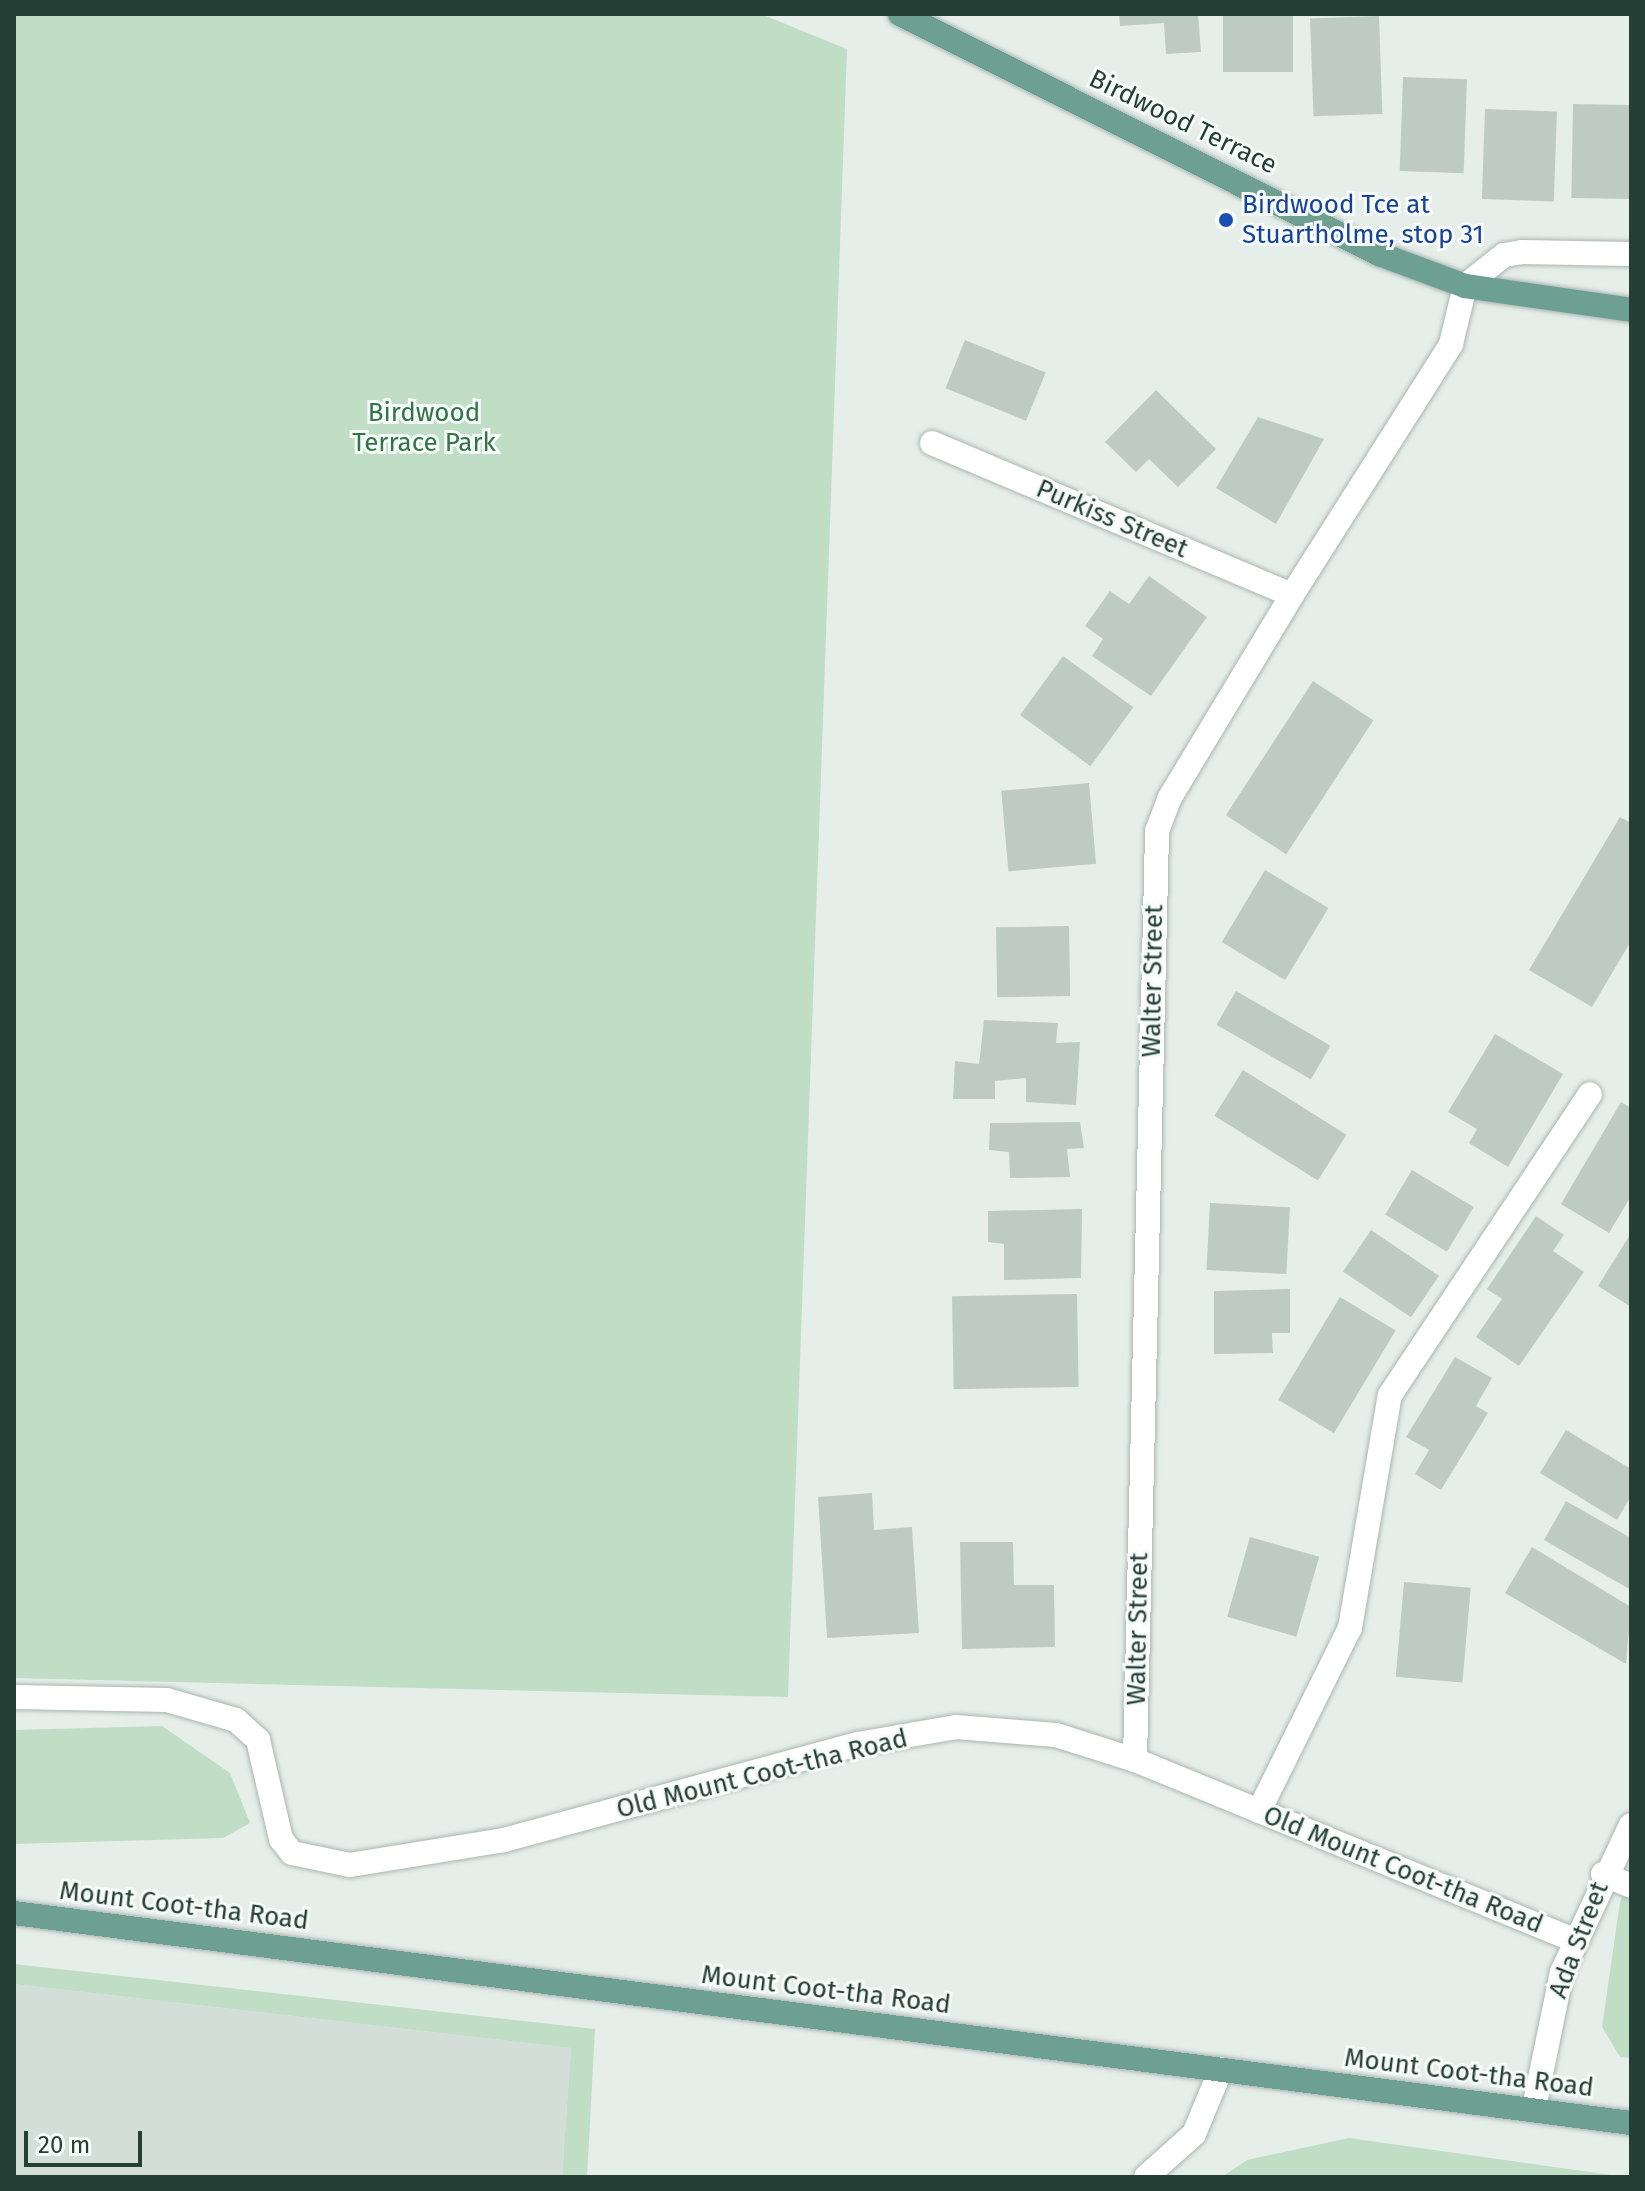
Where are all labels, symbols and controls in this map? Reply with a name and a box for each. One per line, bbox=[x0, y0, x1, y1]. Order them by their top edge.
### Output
street label: Birdwood Terrace bbox=[1084, 63, 1282, 181]
place label: Birdwood Tce at Stuartholme, stop 31 bbox=[1242, 189, 1484, 250]
marker: Birdwood Tce at Stuartholme, stop 31 bbox=[1217, 211, 1235, 229]
park label: Birdwood Terrace Park bbox=[352, 397, 496, 458]
street label: Purkiss Street bbox=[1031, 473, 1193, 565]
street label: Walter Street bbox=[1136, 904, 1170, 1058]
street label: Walter Street bbox=[1121, 1552, 1155, 1706]
street label: Old Mount Coot-tha Road bbox=[613, 1723, 911, 1825]
street label: Old Mount Coot-tha Road bbox=[1259, 1800, 1547, 1940]
street label: Mount Coot-tha Road bbox=[58, 1875, 310, 1937]
street label: Ada Street bbox=[1543, 1877, 1615, 2003]
street label: Mount Coot-tha Road bbox=[700, 1959, 952, 2021]
street label: Mount Coot-tha Road bbox=[1343, 2042, 1595, 2104]
scale bar bbox=[28, 2115, 146, 2165]
text: 20 m bbox=[38, 2131, 90, 2159]

